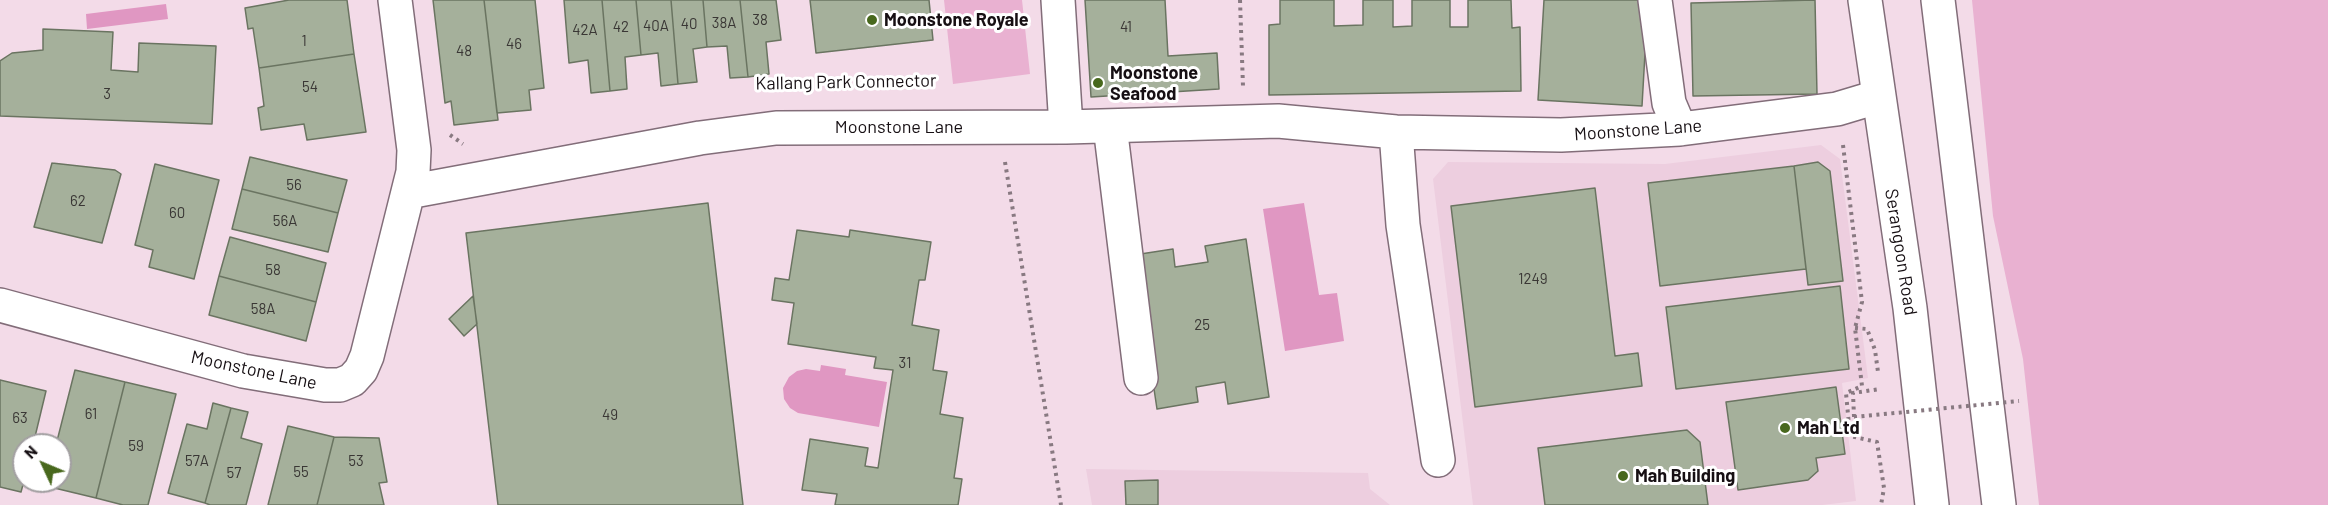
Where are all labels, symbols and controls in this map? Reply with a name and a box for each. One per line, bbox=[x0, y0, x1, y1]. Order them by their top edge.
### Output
place label: Moonstone Royale bbox=[884, 9, 1029, 31]
house number: 38 bbox=[752, 11, 768, 29]
marker: Moonstone Royale bbox=[865, 13, 879, 27]
house number: 38A bbox=[712, 14, 736, 32]
house number: 40 bbox=[681, 15, 697, 33]
house number: 40A bbox=[643, 17, 669, 35]
house number: 42 bbox=[613, 18, 629, 36]
house number: 41 bbox=[1120, 18, 1132, 36]
house number: 42A bbox=[572, 21, 598, 39]
house number: 1 bbox=[301, 32, 307, 50]
house number: 46 bbox=[506, 35, 522, 53]
house number: 48 bbox=[456, 42, 472, 60]
place label: Moonstone Seafood bbox=[1110, 62, 1198, 104]
street label: Kallang Park Connector bbox=[755, 70, 937, 94]
marker: Moonstone Seafood bbox=[1091, 76, 1105, 90]
house number: 54 bbox=[302, 78, 318, 96]
house number: 3 bbox=[103, 85, 111, 103]
street label: Moonstone Lane bbox=[1573, 115, 1703, 145]
street label: Moonstone Lane bbox=[835, 116, 963, 138]
house number: 56 bbox=[286, 176, 302, 194]
street label: Serangoon Road bbox=[1880, 187, 1922, 317]
house number: 62 bbox=[70, 192, 86, 210]
house number: 60 bbox=[169, 204, 185, 222]
house number: 56A bbox=[273, 212, 297, 230]
house number: 58 bbox=[265, 261, 281, 279]
house number: 1249 bbox=[1518, 270, 1548, 288]
house number: 58A bbox=[251, 300, 275, 318]
house number: 25 bbox=[1194, 316, 1210, 334]
street label: Moonstone Lane bbox=[189, 346, 319, 394]
house number: 31 bbox=[899, 354, 911, 372]
house number: 61 bbox=[85, 405, 97, 423]
house number: 49 bbox=[602, 406, 618, 424]
house number: 63 bbox=[12, 409, 28, 427]
place label: Mah Ltd bbox=[1797, 417, 1860, 439]
marker: Mah Ltd bbox=[1778, 421, 1792, 435]
north arrow bbox=[12, 433, 72, 493]
house number: 59 bbox=[128, 437, 144, 455]
text: N bbox=[20, 441, 41, 462]
house number: 57A bbox=[185, 452, 209, 470]
house number: 53 bbox=[348, 452, 364, 470]
house number: 55 bbox=[293, 463, 309, 481]
house number: 57 bbox=[227, 464, 241, 482]
place label: Mah Building bbox=[1635, 465, 1735, 487]
marker: Mah Building bbox=[1616, 469, 1630, 483]

